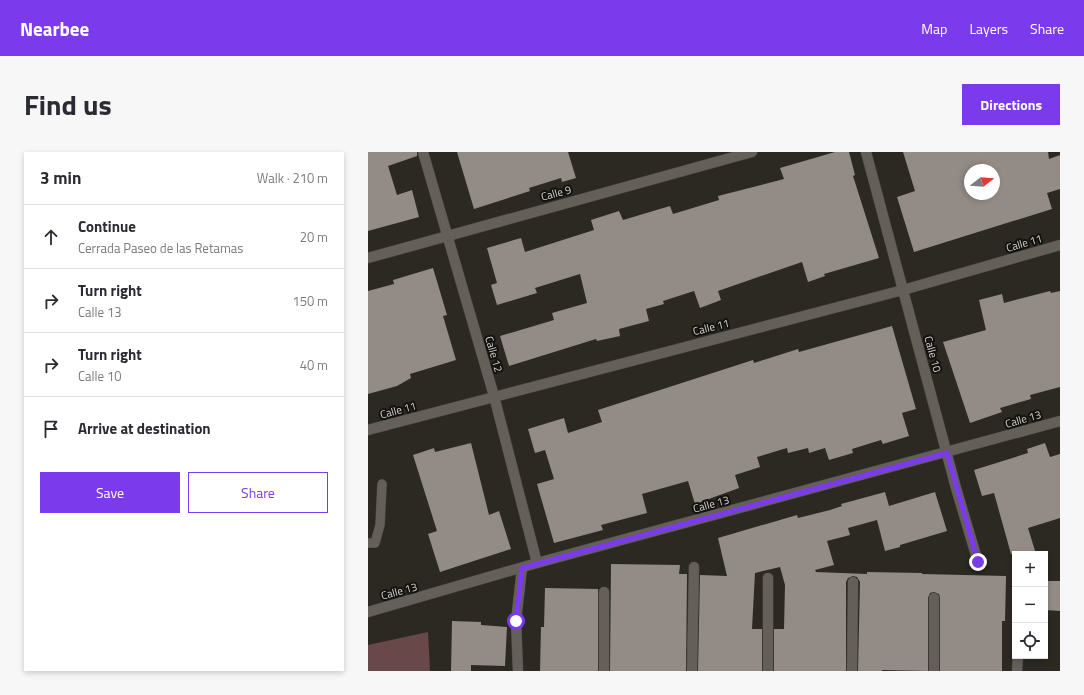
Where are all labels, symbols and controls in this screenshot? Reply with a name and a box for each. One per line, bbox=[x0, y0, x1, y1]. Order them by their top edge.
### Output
text: Nearbee bbox=[20, 14, 89, 43]
text: Map bbox=[921, 18, 947, 39]
text: Layers bbox=[969, 18, 1008, 39]
text: Share bbox=[1030, 18, 1064, 39]
text: Find us bbox=[24, 83, 112, 126]
button: Directions bbox=[962, 84, 1060, 125]
north arrow bbox=[964, 164, 1000, 200]
text: 3 min bbox=[40, 165, 81, 191]
text: Walk · 210 m bbox=[257, 168, 328, 188]
street label: Calle 9 bbox=[539, 181, 573, 205]
text: Continue bbox=[78, 215, 136, 238]
icon: ahead bbox=[40, 226, 62, 248]
text: 20 m bbox=[300, 227, 328, 247]
street label: Calle 11 bbox=[1004, 230, 1044, 256]
text: Cerrada Paseo de las Retamas bbox=[78, 238, 243, 258]
text: Turn right bbox=[78, 279, 142, 302]
icon: right bbox=[40, 290, 62, 312]
text: 150 m bbox=[292, 291, 328, 311]
text: Calle 13 bbox=[78, 302, 122, 322]
street label: Calle 11 bbox=[691, 315, 731, 339]
street label: Calle 12 bbox=[481, 334, 507, 374]
street label: Calle 10 bbox=[921, 334, 945, 374]
text: Turn right bbox=[78, 343, 142, 366]
icon: right bbox=[40, 354, 62, 376]
text: 40 m bbox=[300, 355, 328, 375]
text: Calle 10 bbox=[78, 366, 122, 386]
street label: Calle 11 bbox=[378, 398, 418, 422]
street label: Calle 13 bbox=[1003, 406, 1043, 432]
text: Arrive at destination bbox=[78, 417, 211, 440]
icon: arrive bbox=[40, 418, 62, 440]
button: Save bbox=[40, 472, 180, 513]
button: Share bbox=[188, 472, 328, 513]
street label: Calle 13 bbox=[691, 492, 731, 516]
map controls bbox=[1012, 551, 1048, 659]
button: + bbox=[1012, 551, 1048, 587]
route end bbox=[969, 553, 987, 571]
street label: Calle 13 bbox=[379, 579, 419, 603]
button: − bbox=[1012, 587, 1048, 623]
route start bbox=[507, 612, 525, 630]
button: locate bbox=[1012, 623, 1048, 659]

